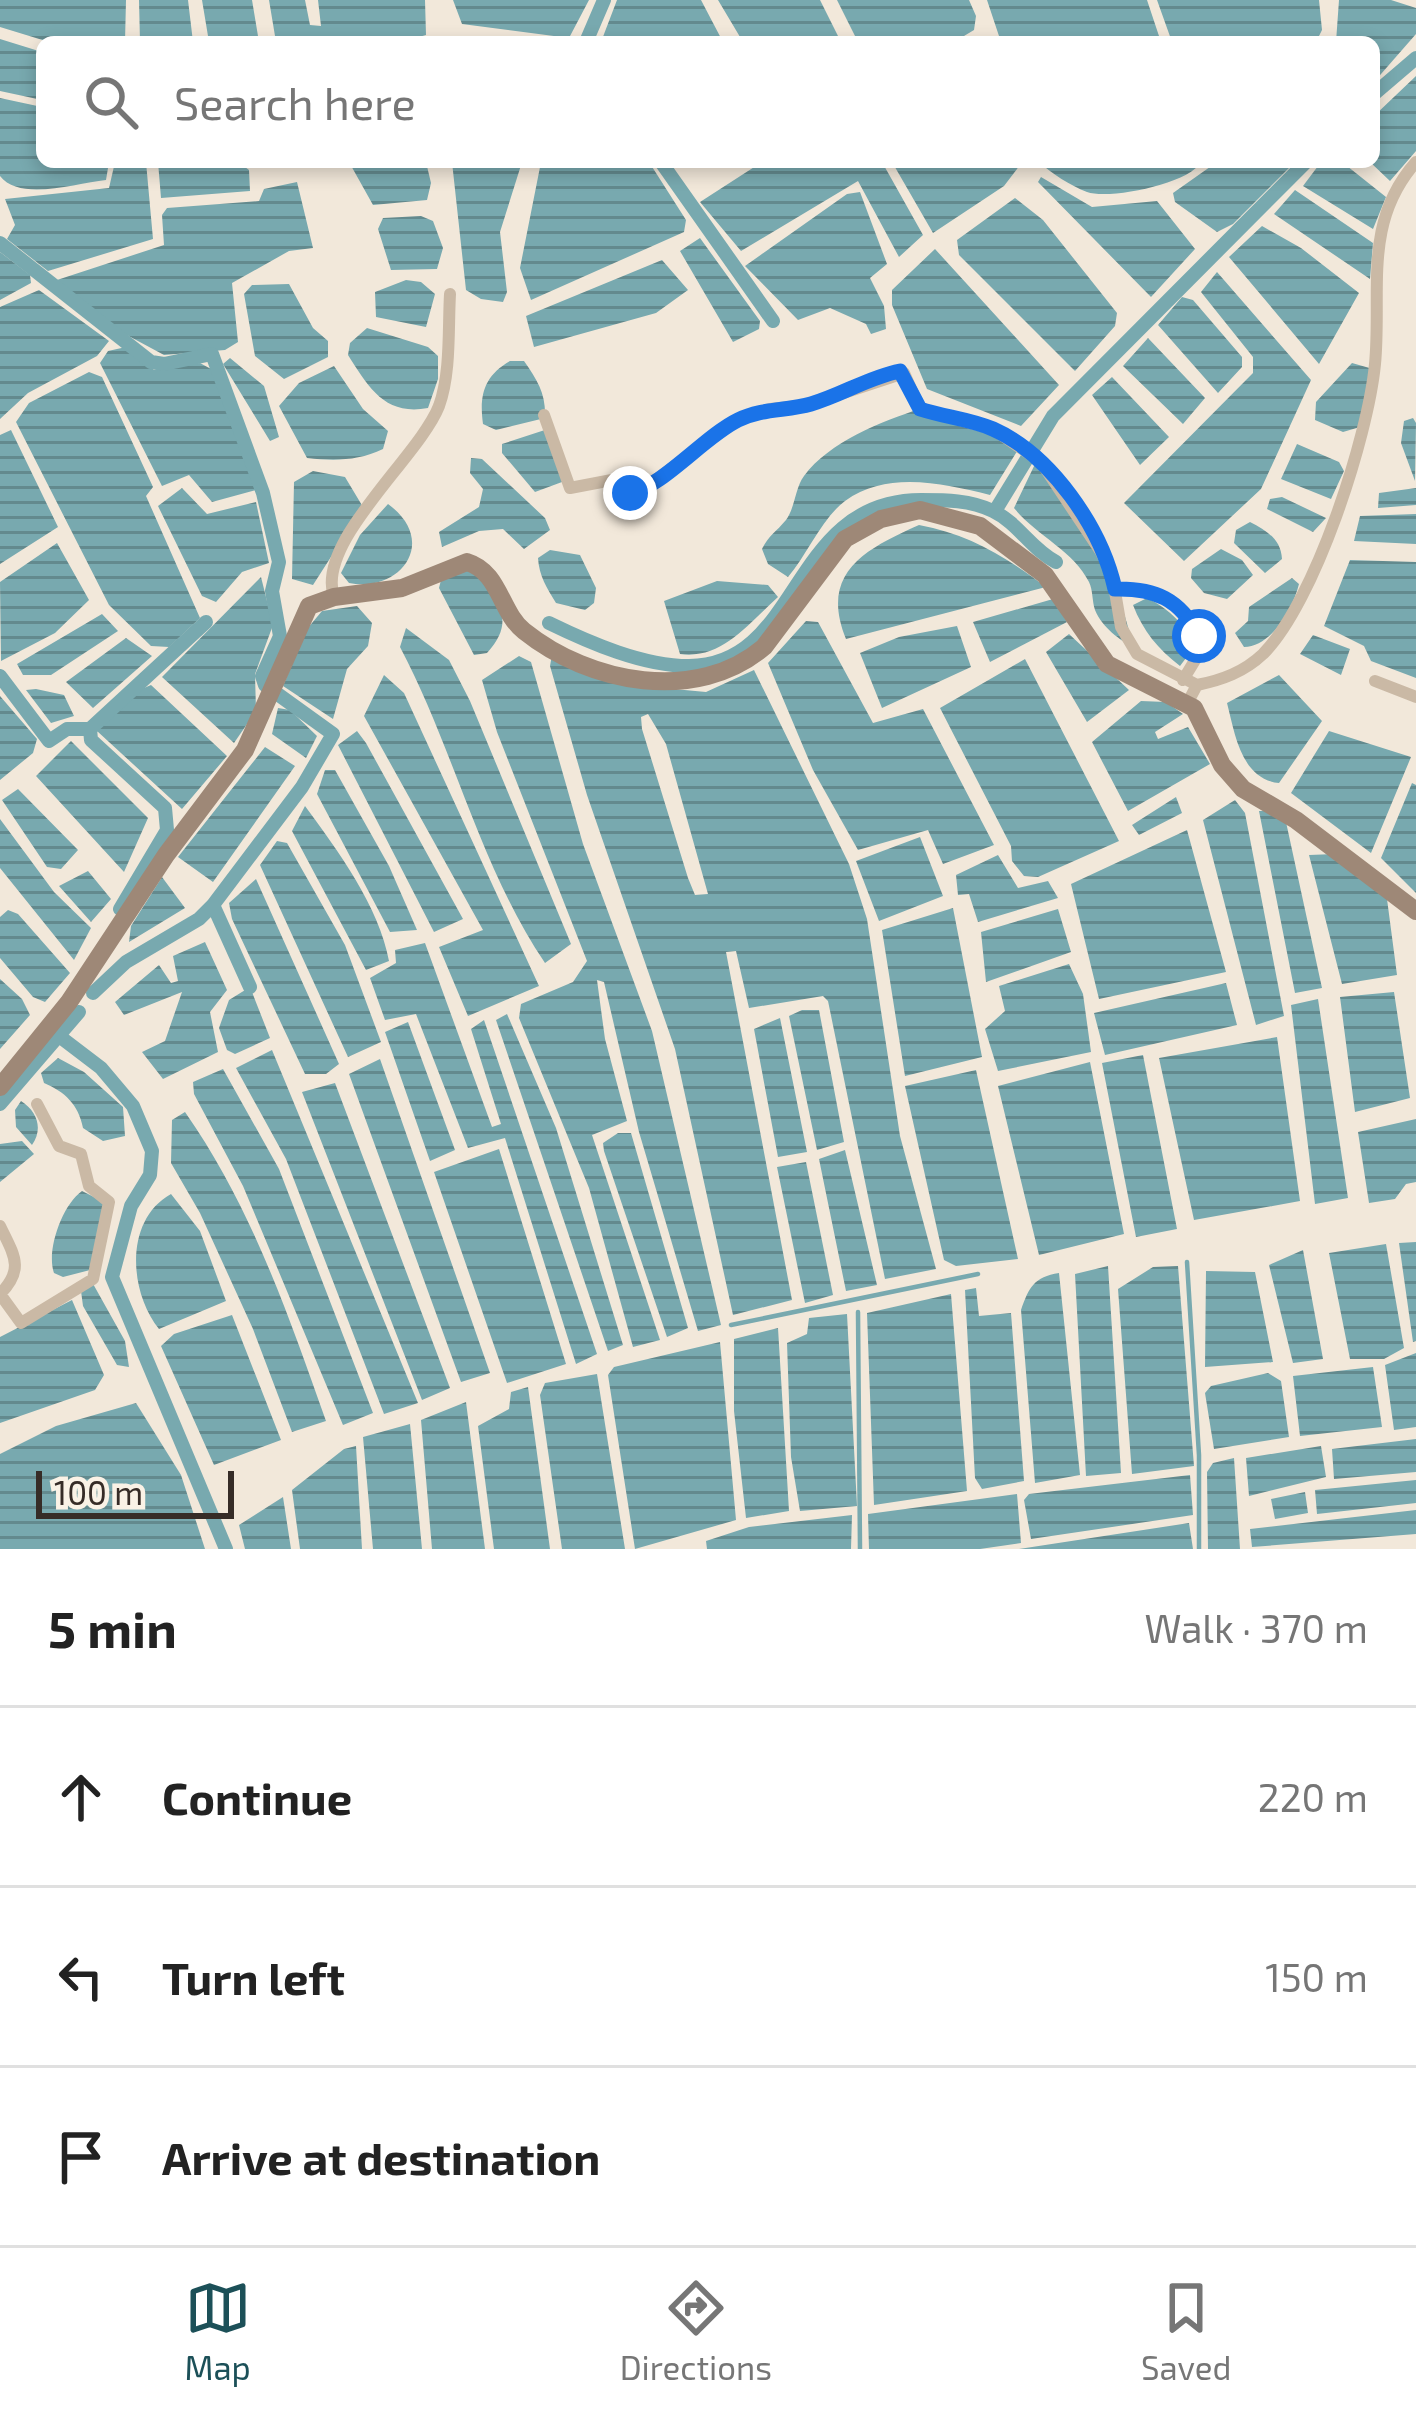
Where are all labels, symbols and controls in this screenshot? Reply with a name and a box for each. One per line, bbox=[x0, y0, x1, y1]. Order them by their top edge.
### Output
search box bbox=[36, 36, 1380, 168]
icon: search bbox=[78, 69, 144, 135]
text: Search here bbox=[174, 75, 416, 129]
route end bbox=[603, 466, 657, 520]
route start bbox=[1172, 609, 1226, 663]
scale bar bbox=[36, 1465, 234, 1518]
text: 100 m bbox=[54, 1472, 143, 1512]
text: 5 min bbox=[48, 1597, 177, 1658]
text: Walk · 370 m bbox=[1144, 1604, 1368, 1651]
icon: ahead bbox=[48, 1764, 114, 1830]
text: Continue bbox=[162, 1770, 352, 1824]
text: 220 m bbox=[1258, 1773, 1368, 1820]
icon: left bbox=[48, 1944, 114, 2010]
text: Turn left bbox=[162, 1950, 345, 2004]
text: 150 m bbox=[1265, 1953, 1368, 2000]
icon: arrive bbox=[48, 2124, 114, 2190]
text: Arrive at destination bbox=[162, 2130, 600, 2184]
tab: Map bbox=[185, 2275, 251, 2387]
tab: Directions bbox=[620, 2275, 772, 2387]
tab: Saved bbox=[1141, 2275, 1231, 2387]

